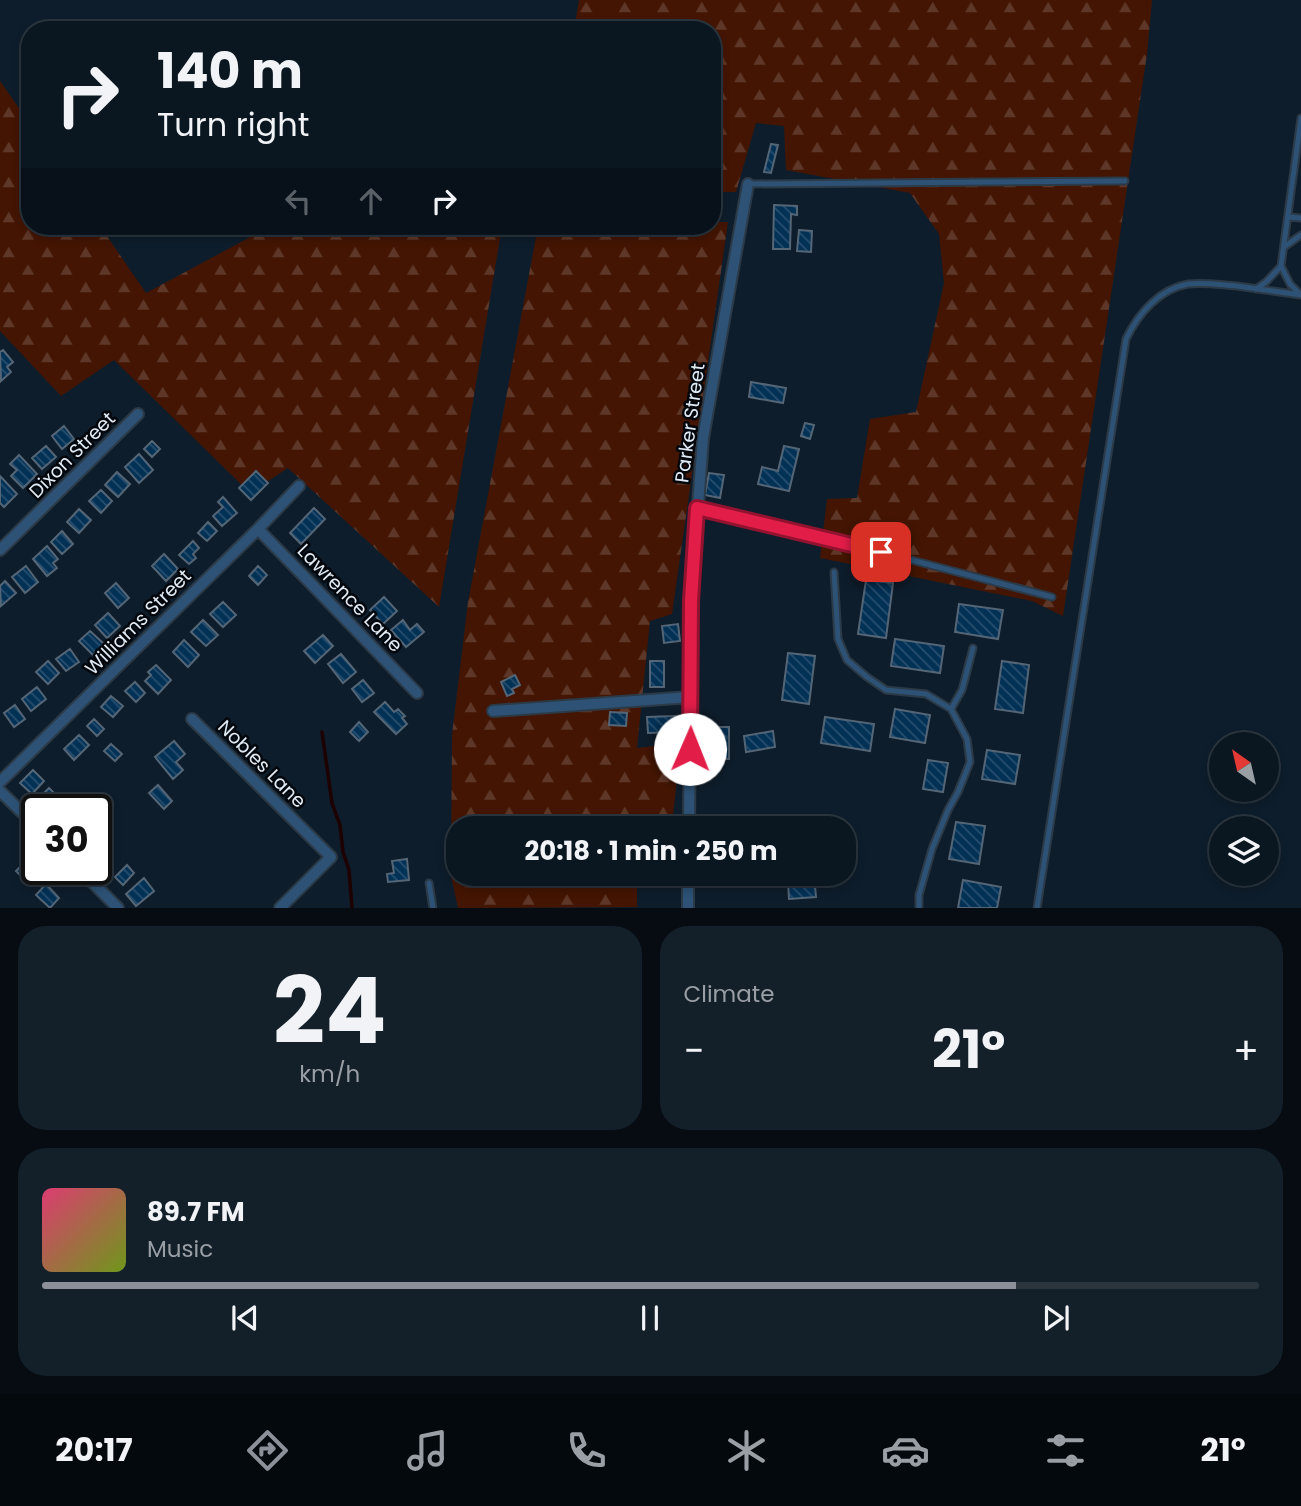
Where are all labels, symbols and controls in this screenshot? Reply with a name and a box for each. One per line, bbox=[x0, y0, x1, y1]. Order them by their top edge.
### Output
text: 140 m bbox=[157, 37, 303, 105]
icon: right bbox=[42, 49, 133, 140]
text: Turn right bbox=[157, 102, 309, 147]
icon: left bbox=[279, 182, 317, 220]
icon: ahead bbox=[352, 182, 390, 220]
icon: right bbox=[425, 182, 463, 220]
street label: Parker Street bbox=[668, 361, 712, 484]
street label: Dixon Street bbox=[23, 406, 121, 504]
pin bbox=[851, 522, 911, 582]
icon: arrive bbox=[862, 533, 900, 571]
street label: Lawrence Lane bbox=[291, 538, 409, 658]
street label: Williams Street bbox=[79, 563, 197, 681]
position arrow bbox=[653, 712, 727, 786]
street label: Nobles Lane bbox=[212, 714, 312, 814]
north arrow bbox=[1209, 732, 1279, 802]
map controls bbox=[1209, 732, 1279, 886]
speed limit sign: 30 bbox=[21, 794, 112, 885]
button: layers bbox=[1209, 816, 1279, 886]
text: 20:18 · 1 min · 250 m bbox=[524, 833, 778, 869]
text: 24 bbox=[273, 947, 387, 1075]
text: Climate bbox=[684, 978, 774, 1010]
text: 21° bbox=[932, 1013, 1005, 1086]
text: − bbox=[684, 1024, 704, 1077]
text: + bbox=[1233, 1024, 1259, 1077]
text: km/h bbox=[299, 1058, 360, 1090]
text: 89.7 FM bbox=[147, 1194, 245, 1230]
text: Music bbox=[147, 1233, 213, 1265]
icon: previous bbox=[226, 1299, 264, 1337]
icon: pause bbox=[631, 1299, 669, 1337]
icon: next bbox=[1037, 1299, 1075, 1337]
icon: directions bbox=[243, 1426, 292, 1475]
icon: music bbox=[403, 1426, 452, 1475]
icon: phone bbox=[562, 1426, 611, 1475]
icon: climate bbox=[722, 1426, 771, 1475]
icon: car bbox=[881, 1426, 930, 1475]
icon: filters bbox=[1041, 1426, 1090, 1475]
text: 20:17 bbox=[55, 1427, 133, 1472]
text: 21° bbox=[1200, 1427, 1246, 1472]

